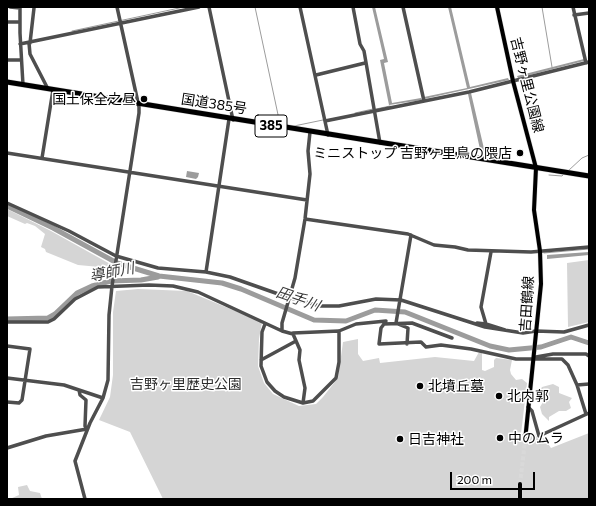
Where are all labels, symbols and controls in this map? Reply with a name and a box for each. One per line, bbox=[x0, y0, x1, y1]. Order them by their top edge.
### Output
street label: 吉野ヶ里公園線 bbox=[507, 35, 547, 135]
street label: 国道385号 bbox=[180, 90, 248, 118]
place label: 国土保全之昼 bbox=[52, 91, 136, 107]
marker: 国土保全之昼 bbox=[139, 94, 149, 104]
road number: 385 bbox=[255, 115, 287, 137]
place label: ミニストップ 吉野ヶ里鳥の隈店 bbox=[313, 145, 512, 161]
marker: ミニストップ 吉野ヶ里鳥の隈店 bbox=[515, 148, 525, 158]
water label: 導師川 bbox=[88, 259, 136, 285]
street label: 吉田鶴線 bbox=[517, 275, 537, 333]
water label: 田手川 bbox=[274, 283, 322, 315]
park label: 吉野ヶ里歴史公園 bbox=[130, 376, 242, 392]
place label: 北墳丘墓 bbox=[428, 378, 484, 394]
marker: 北墳丘墓 bbox=[415, 381, 425, 391]
place label: 北内郭 bbox=[507, 388, 549, 404]
marker: 北内郭 bbox=[494, 391, 504, 401]
place label: 中のムラ bbox=[508, 430, 564, 446]
place label: 日吉神社 bbox=[408, 431, 464, 447]
marker: 中のムラ bbox=[495, 433, 505, 443]
marker: 日吉神社 bbox=[395, 434, 405, 444]
scale bar bbox=[452, 464, 537, 490]
text: 200 m bbox=[457, 472, 492, 486]

